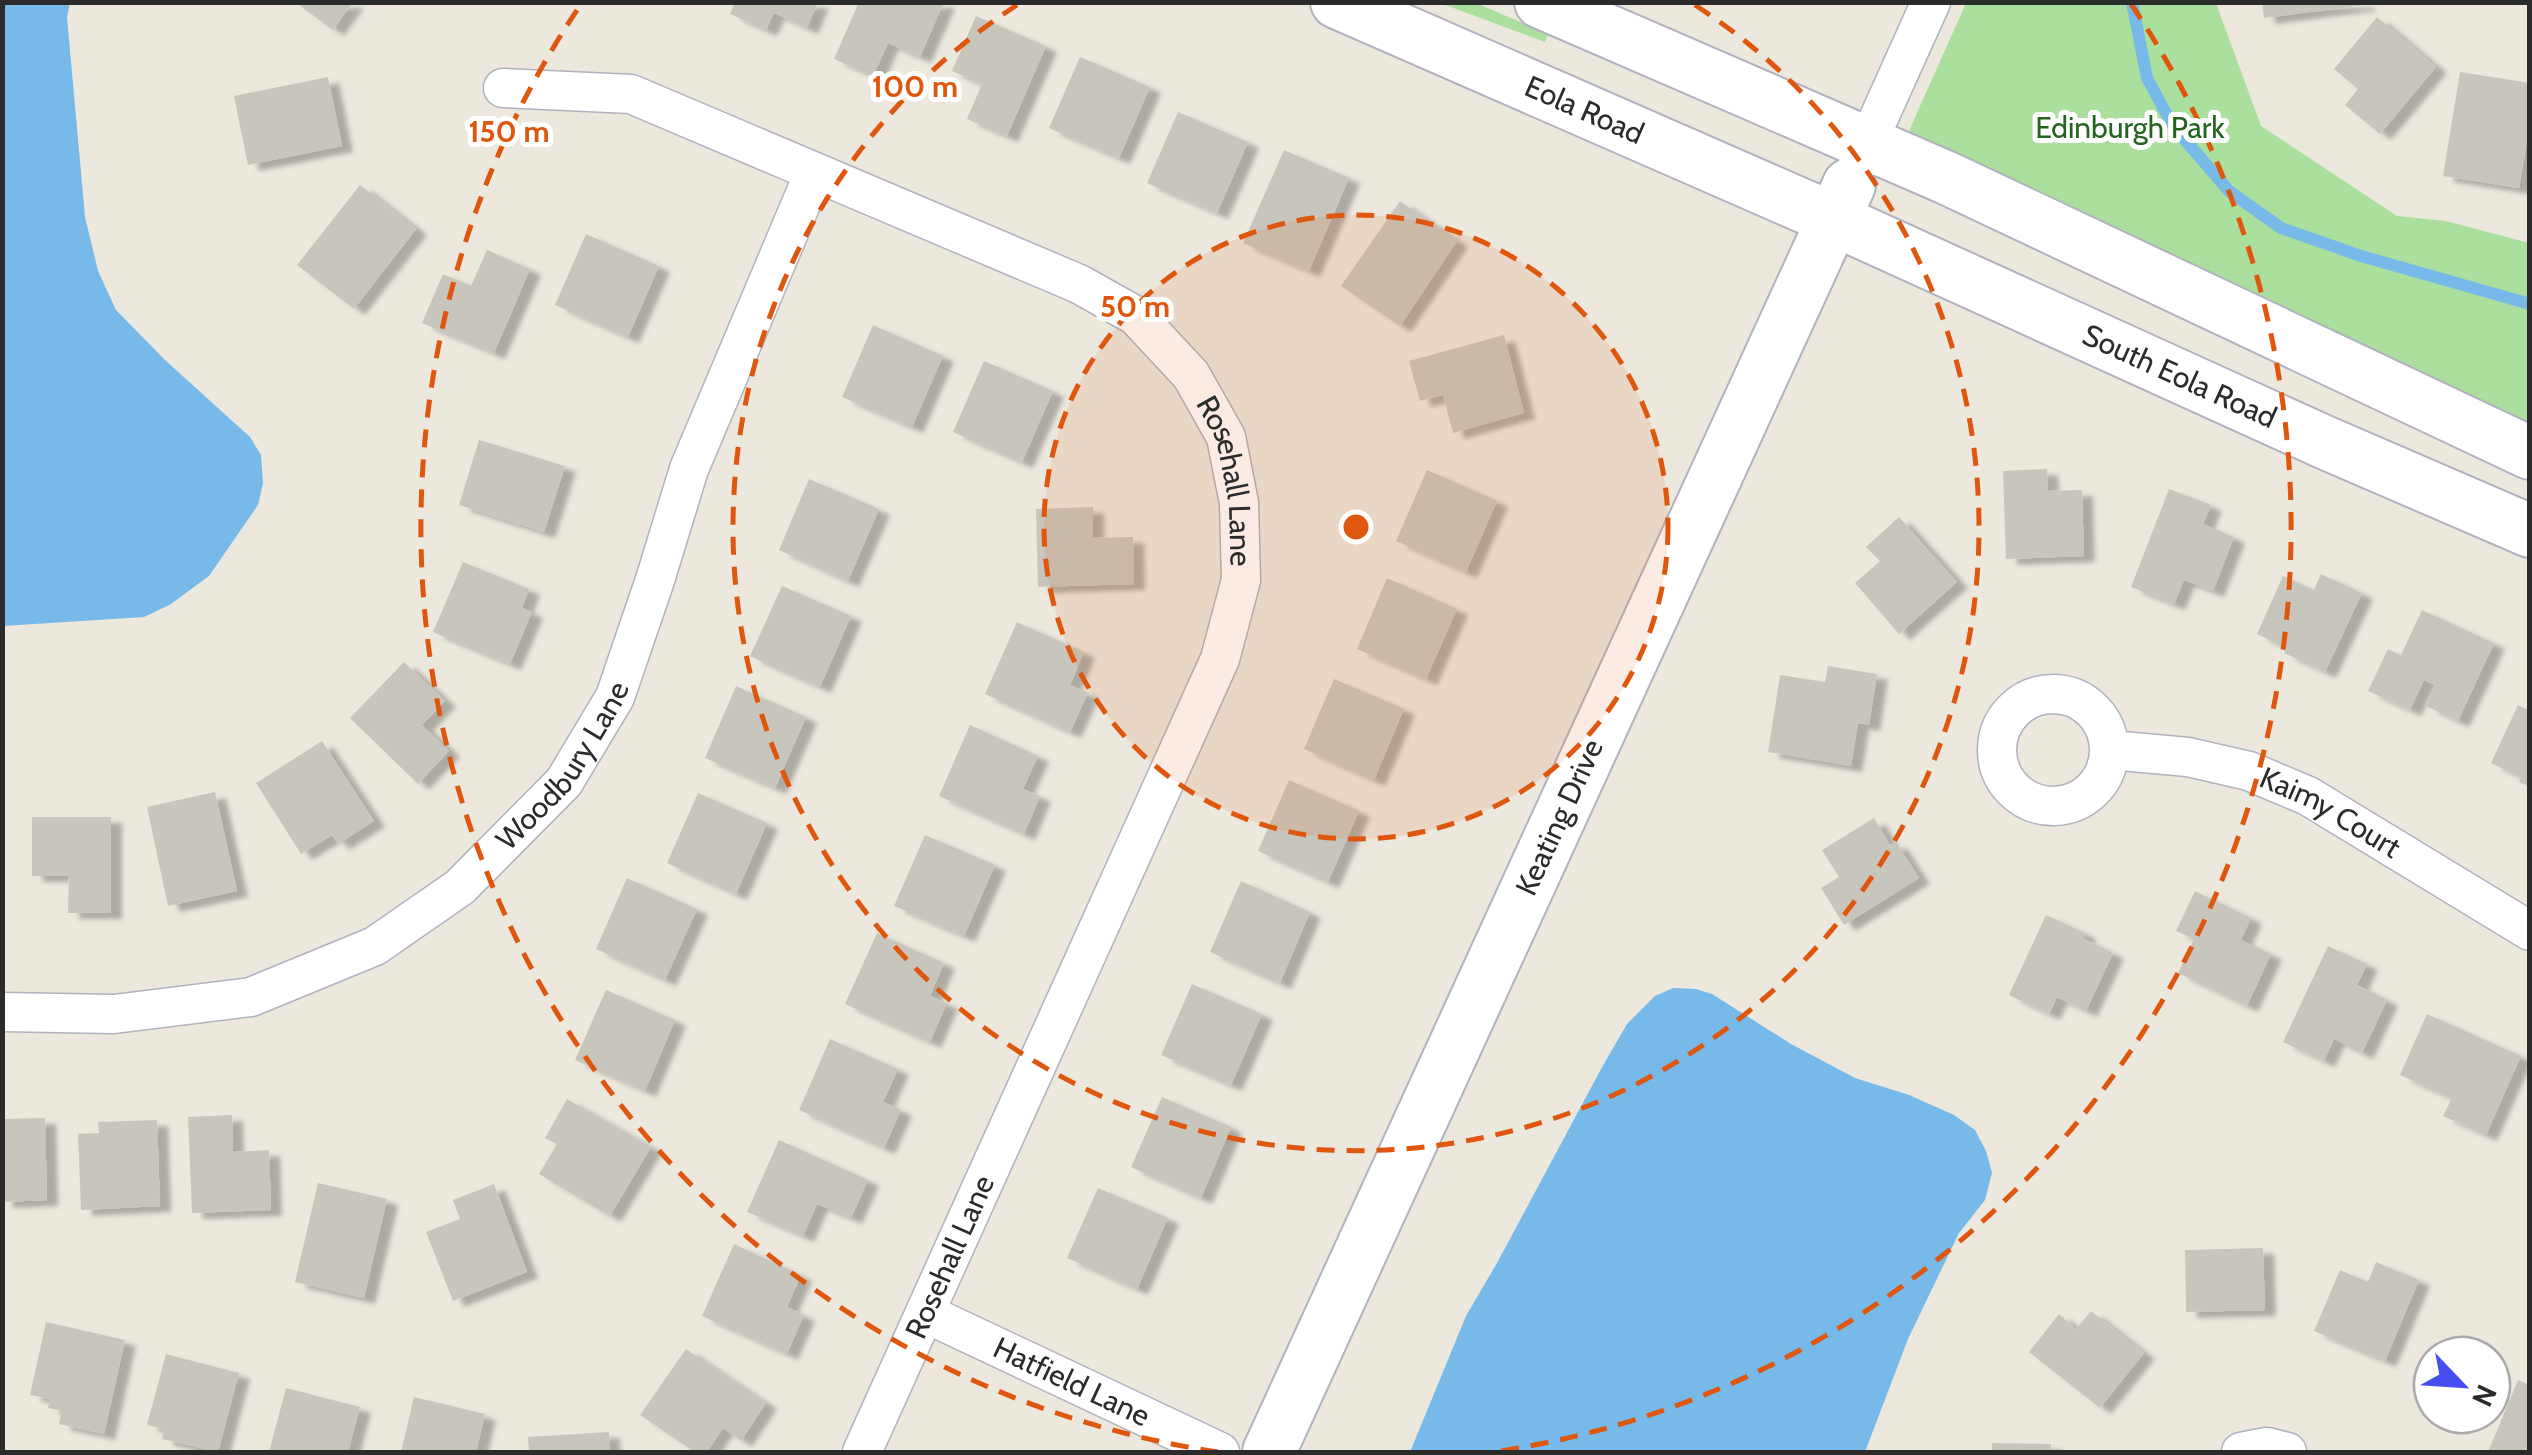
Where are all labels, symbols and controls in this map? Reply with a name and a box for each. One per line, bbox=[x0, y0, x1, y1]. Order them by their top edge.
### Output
text: 100 m bbox=[872, 68, 958, 105]
street label: Eola Road bbox=[1519, 68, 1650, 152]
park label: Edinburgh Park bbox=[2035, 109, 2225, 146]
text: 150 m bbox=[468, 113, 550, 150]
text: 50 m bbox=[1100, 288, 1170, 325]
street label: South Eola Road bbox=[2077, 316, 2283, 436]
street label: Rosehall Lane bbox=[1188, 389, 1260, 567]
centre of rings bbox=[1338, 509, 1374, 545]
street label: Woodbury Lane bbox=[488, 677, 637, 858]
street label: Keating Drive bbox=[1507, 733, 1611, 901]
street label: Kaimy Court bbox=[2254, 759, 2407, 866]
street label: Rosehall Lane bbox=[897, 1169, 1002, 1344]
street label: Hatfield Lane bbox=[988, 1329, 1156, 1434]
north arrow bbox=[2412, 1335, 2512, 1435]
text: N bbox=[2465, 1379, 2504, 1412]

